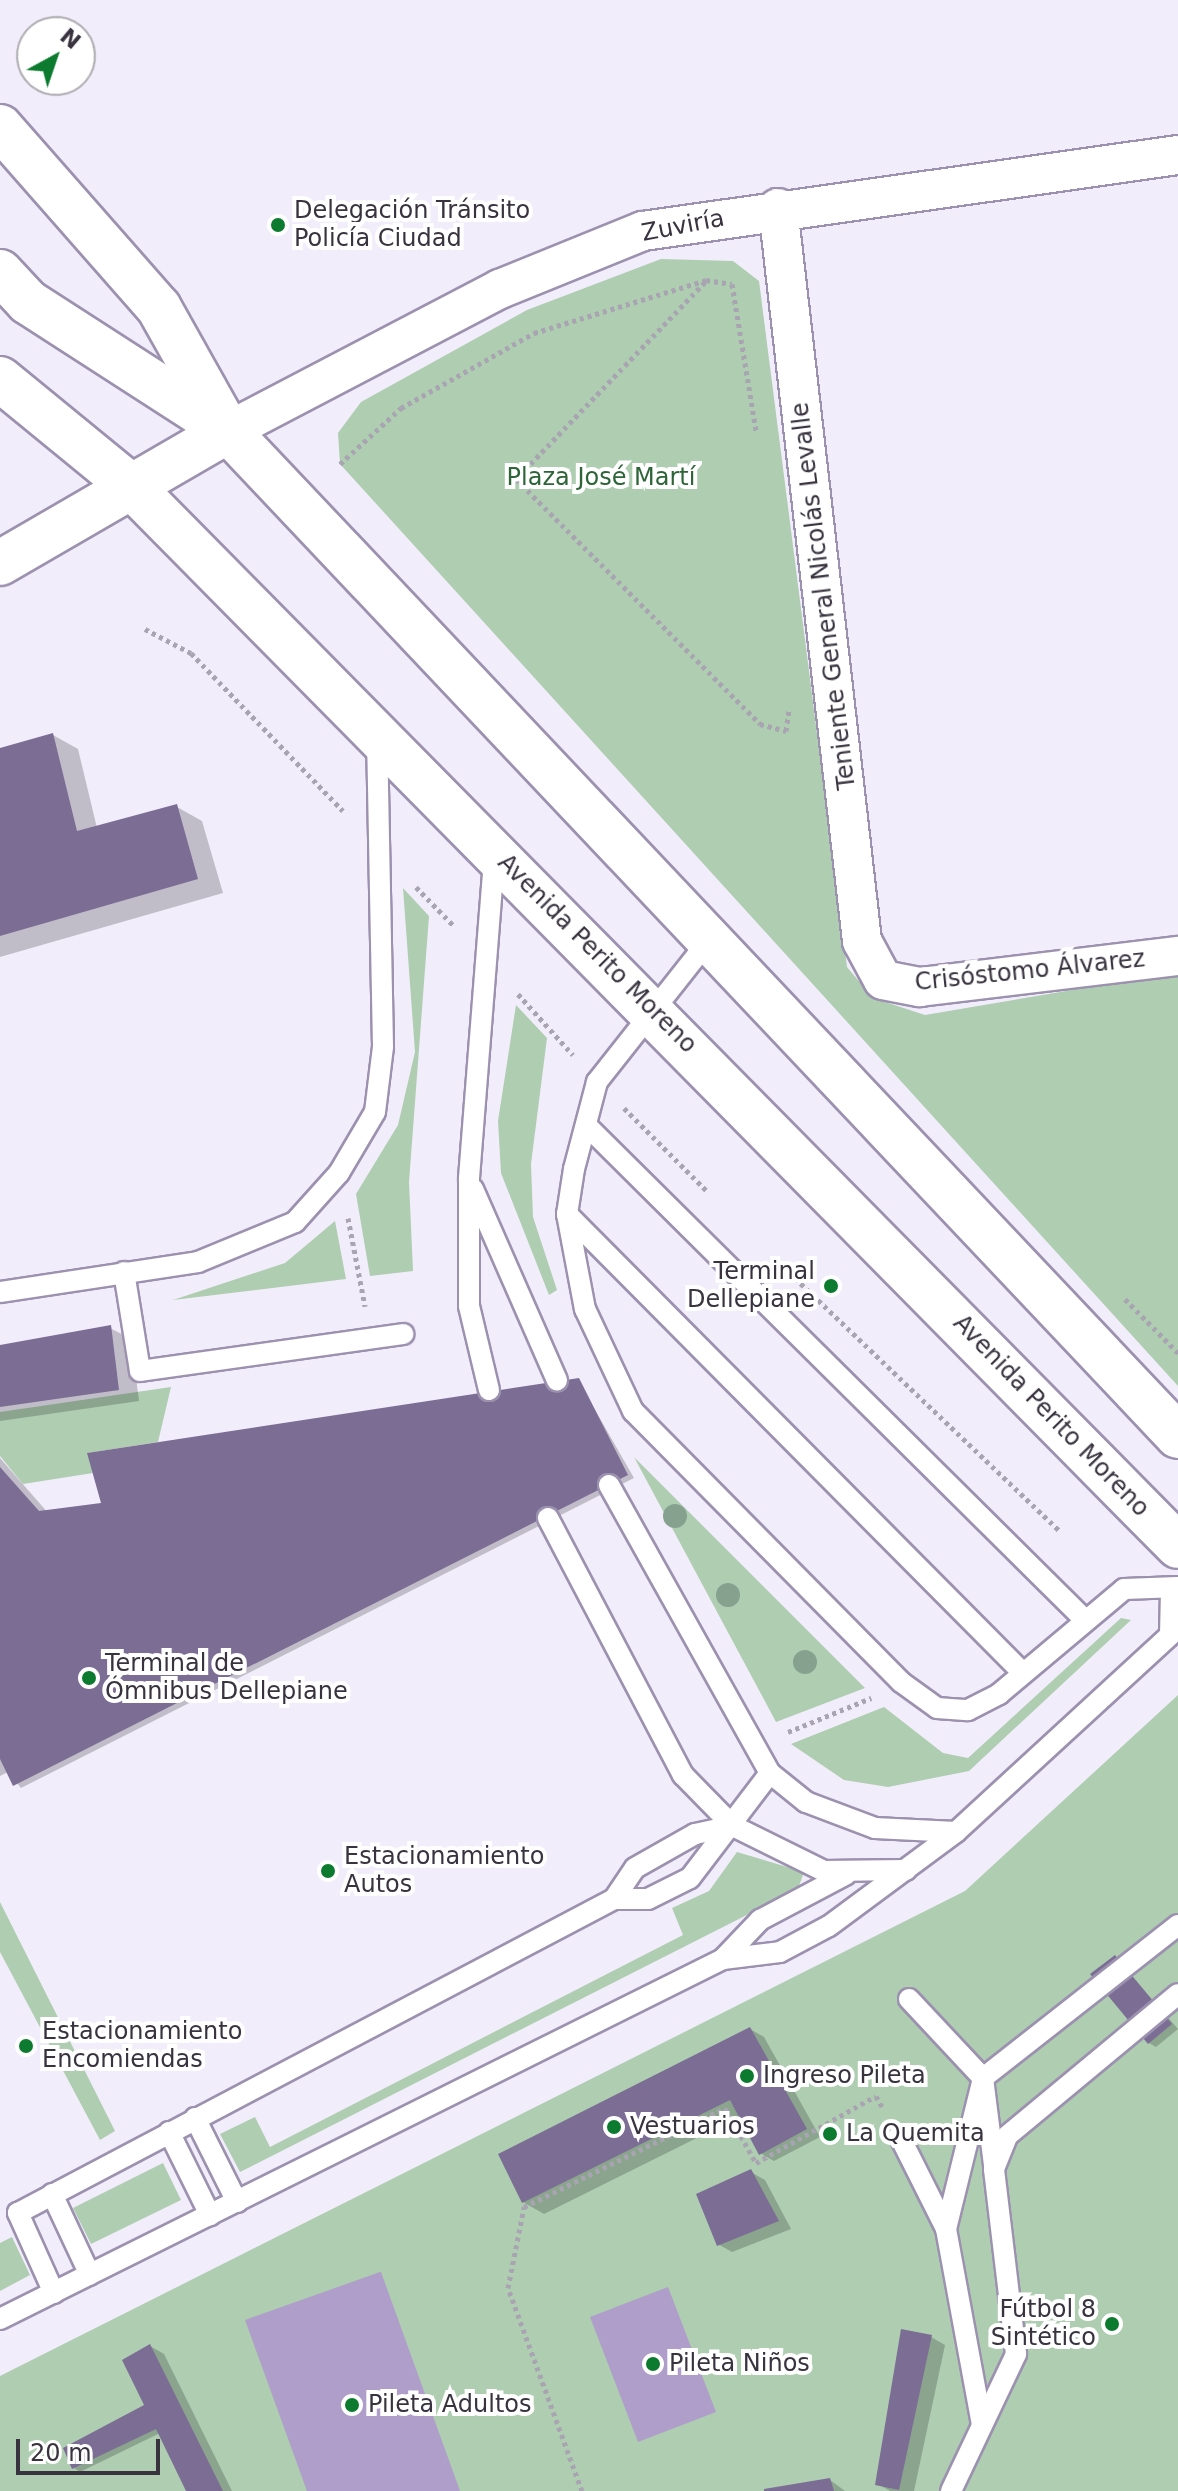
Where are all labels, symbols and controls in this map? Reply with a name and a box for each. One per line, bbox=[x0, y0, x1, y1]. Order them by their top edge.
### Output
north arrow bbox=[16, 16, 96, 96]
text: N bbox=[55, 23, 86, 54]
place label: Delegación Tránsito Policía Ciudad bbox=[294, 197, 530, 253]
street label: Zuviría bbox=[639, 204, 727, 248]
marker: Delegación Tránsito Policía Ciudad bbox=[269, 216, 287, 234]
street label: Teniente General Nicolás Levalle bbox=[786, 401, 862, 791]
park label: Plaza José Martí bbox=[507, 464, 695, 492]
street label: Avenida Perito Moreno bbox=[492, 849, 702, 1059]
street label: Crisóstomo Álvarez bbox=[913, 945, 1147, 997]
place label: Terminal Dellepiane bbox=[687, 1258, 815, 1314]
marker: Terminal Dellepiane bbox=[822, 1277, 840, 1295]
street label: Avenida Perito Moreno bbox=[947, 1309, 1155, 1523]
place label: Terminal de Ómnibus Dellepiane bbox=[105, 1650, 348, 1706]
marker: Terminal de Ómnibus Dellepiane bbox=[80, 1669, 98, 1687]
place label: Estacionamiento Autos bbox=[344, 1843, 544, 1899]
marker: Estacionamiento Autos bbox=[319, 1862, 337, 1880]
place label: Estacionamiento Encomiendas bbox=[42, 2018, 242, 2074]
marker: Estacionamiento Encomiendas bbox=[17, 2037, 35, 2055]
place label: Ingreso Pileta bbox=[763, 2062, 926, 2090]
marker: Ingreso Pileta bbox=[738, 2067, 756, 2085]
place label: Vestuarios bbox=[630, 2113, 755, 2141]
marker: Vestuarios bbox=[605, 2118, 623, 2136]
place label: La Quemita bbox=[846, 2120, 985, 2148]
marker: La Quemita bbox=[821, 2125, 839, 2143]
place label: Fútbol 8 Sintético bbox=[991, 2296, 1096, 2352]
marker: Fútbol 8 Sintético bbox=[1103, 2315, 1121, 2333]
place label: Pileta Niños bbox=[669, 2350, 810, 2378]
marker: Pileta Niños bbox=[644, 2355, 662, 2373]
place label: Pileta Adultos bbox=[368, 2391, 532, 2419]
marker: Pileta Adultos bbox=[343, 2396, 361, 2414]
scale bar bbox=[20, 2423, 164, 2473]
text: 20 m bbox=[30, 2439, 92, 2467]

